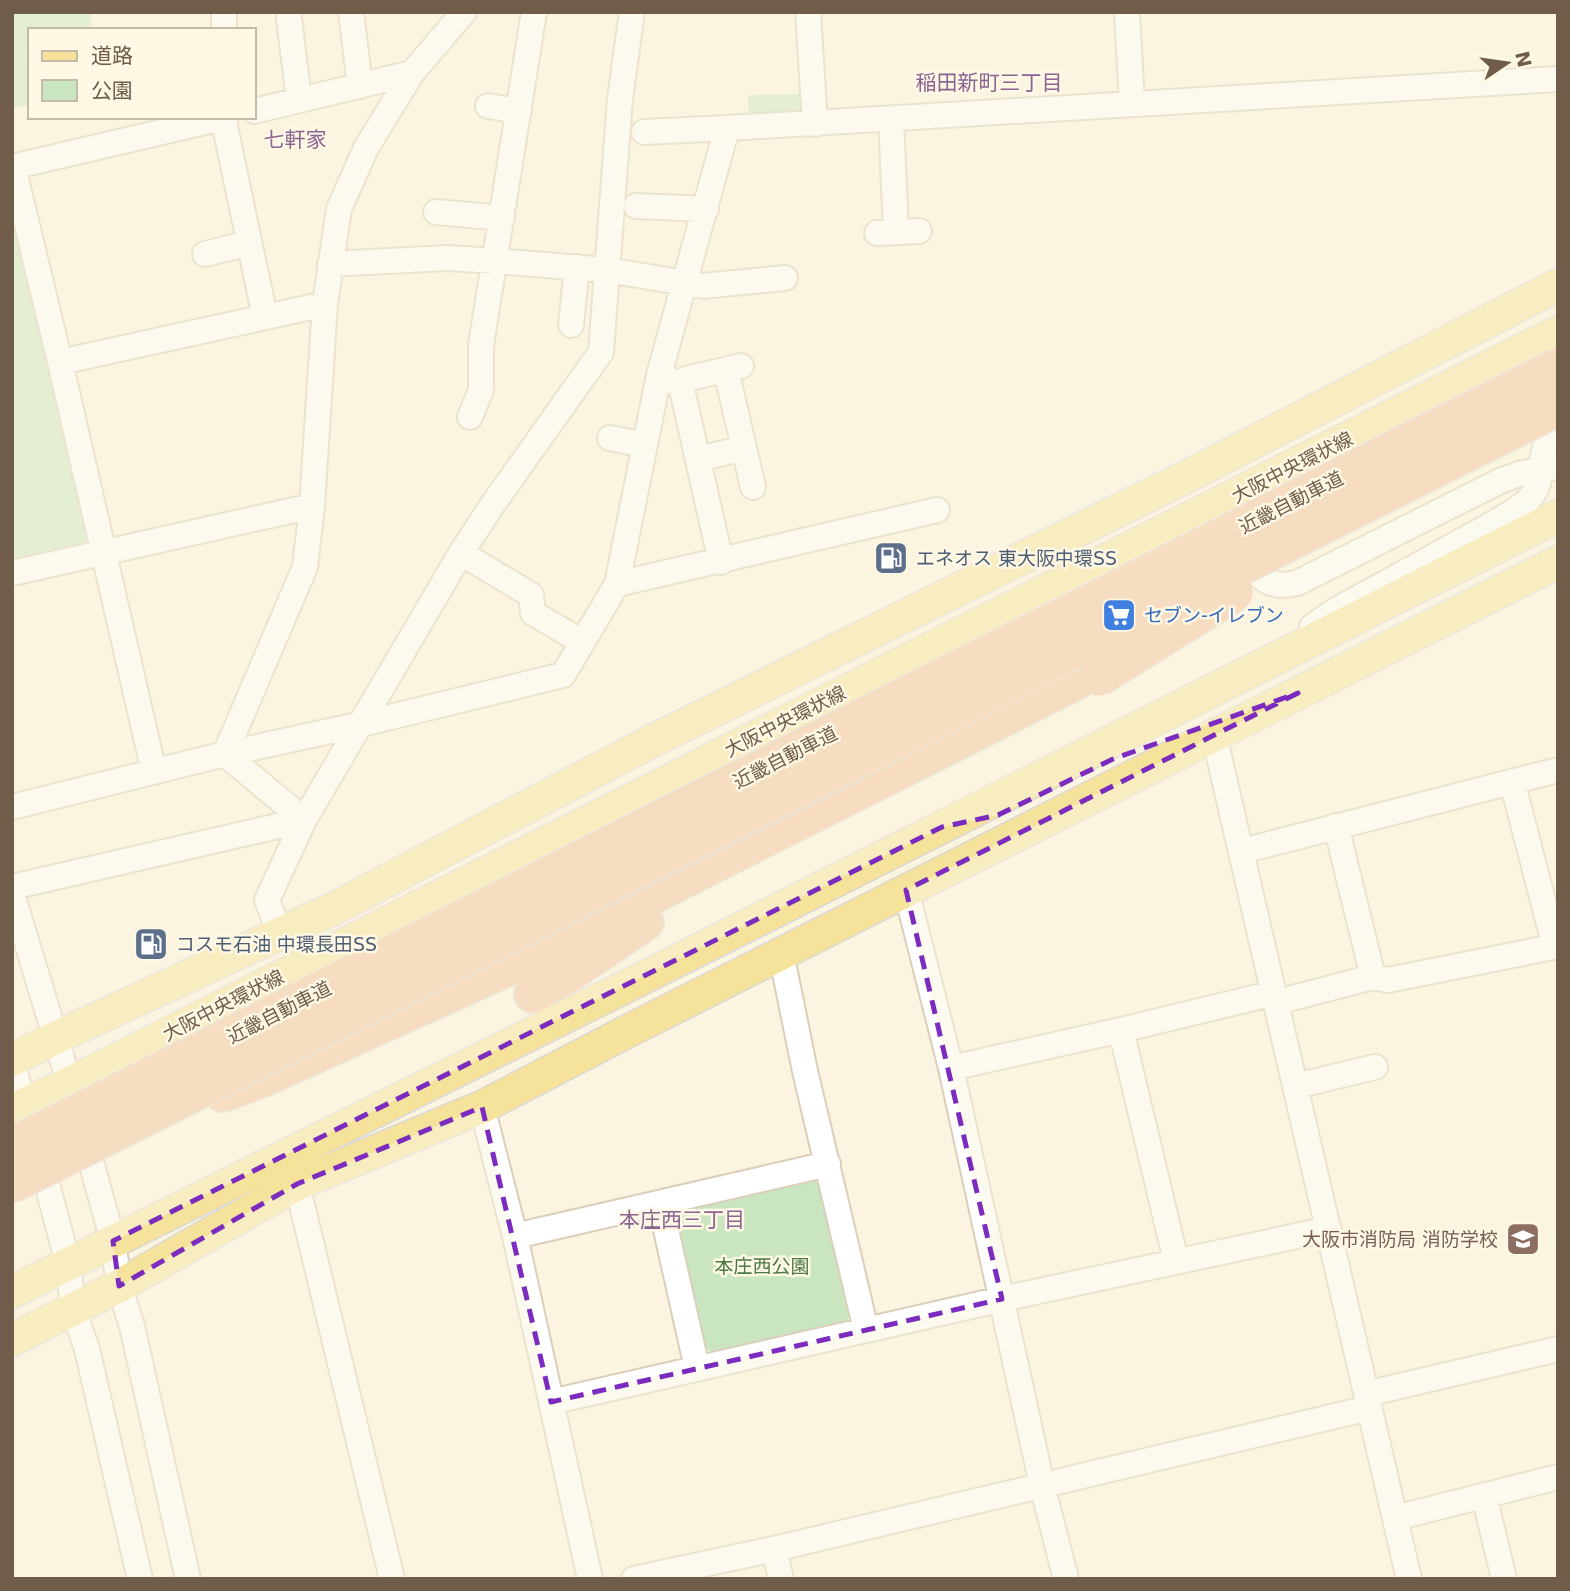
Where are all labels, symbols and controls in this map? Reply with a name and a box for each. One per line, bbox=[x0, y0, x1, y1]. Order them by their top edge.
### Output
legend bbox=[28, 28, 256, 119]
north arrow bbox=[1472, 28, 1542, 98]
text: 道路 bbox=[91, 44, 133, 68]
text: N bbox=[1511, 49, 1536, 69]
district label: 稲田新町三丁目 bbox=[916, 71, 1063, 95]
text: 公園 bbox=[91, 79, 133, 103]
district label: 七軒家 bbox=[264, 128, 327, 152]
street label: 大阪中央環状線 bbox=[1228, 427, 1356, 507]
street label: 近畿自動車道 bbox=[1235, 466, 1347, 538]
fuel station icon: エネオス 東大阪中環SS bbox=[872, 539, 910, 577]
place label: エネオス 東大阪中環SS bbox=[916, 547, 1117, 569]
supermarket icon: セブン-イレブン bbox=[1100, 596, 1138, 634]
place label: セブン-イレブン bbox=[1144, 604, 1284, 626]
street label: 大阪中央環状線 bbox=[721, 681, 849, 761]
street label: 近畿自動車道 bbox=[729, 721, 841, 793]
fuel station icon: コスモ石油 中環長田SS bbox=[132, 925, 170, 963]
place label: コスモ石油 中環長田SS bbox=[176, 933, 377, 955]
street label: 大阪中央環状線 bbox=[159, 965, 287, 1045]
street label: 近畿自動車道 bbox=[223, 976, 335, 1048]
district label: 本庄西三丁目 bbox=[619, 1208, 745, 1232]
school or university icon: 大阪市消防局 消防学校 bbox=[1504, 1220, 1542, 1258]
place label: 大阪市消防局 消防学校 bbox=[1302, 1228, 1498, 1250]
park label: 本庄西公園 bbox=[714, 1255, 810, 1277]

